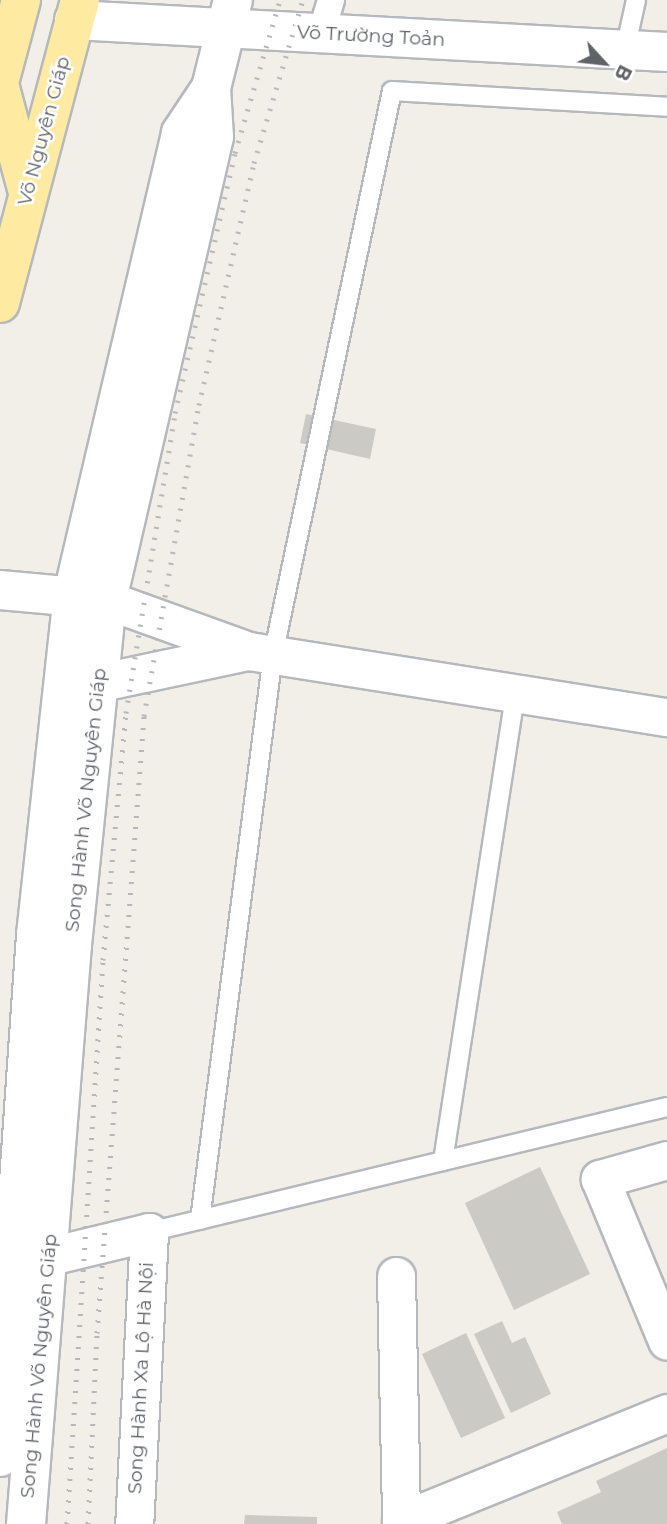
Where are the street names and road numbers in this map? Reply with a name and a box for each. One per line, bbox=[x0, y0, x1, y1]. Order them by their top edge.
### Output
street label: Võ Trường Toản bbox=[296, 21, 446, 51]
street label: Võ Nguyên Giáp bbox=[13, 54, 75, 208]
street label: Song Hành Võ Nguyên Giáp bbox=[61, 667, 111, 933]
street label: Song Hành Võ Nguyên Giáp bbox=[16, 1233, 62, 1499]
street label: Song Hành Xa Lộ Hà Nội bbox=[124, 1261, 158, 1495]

